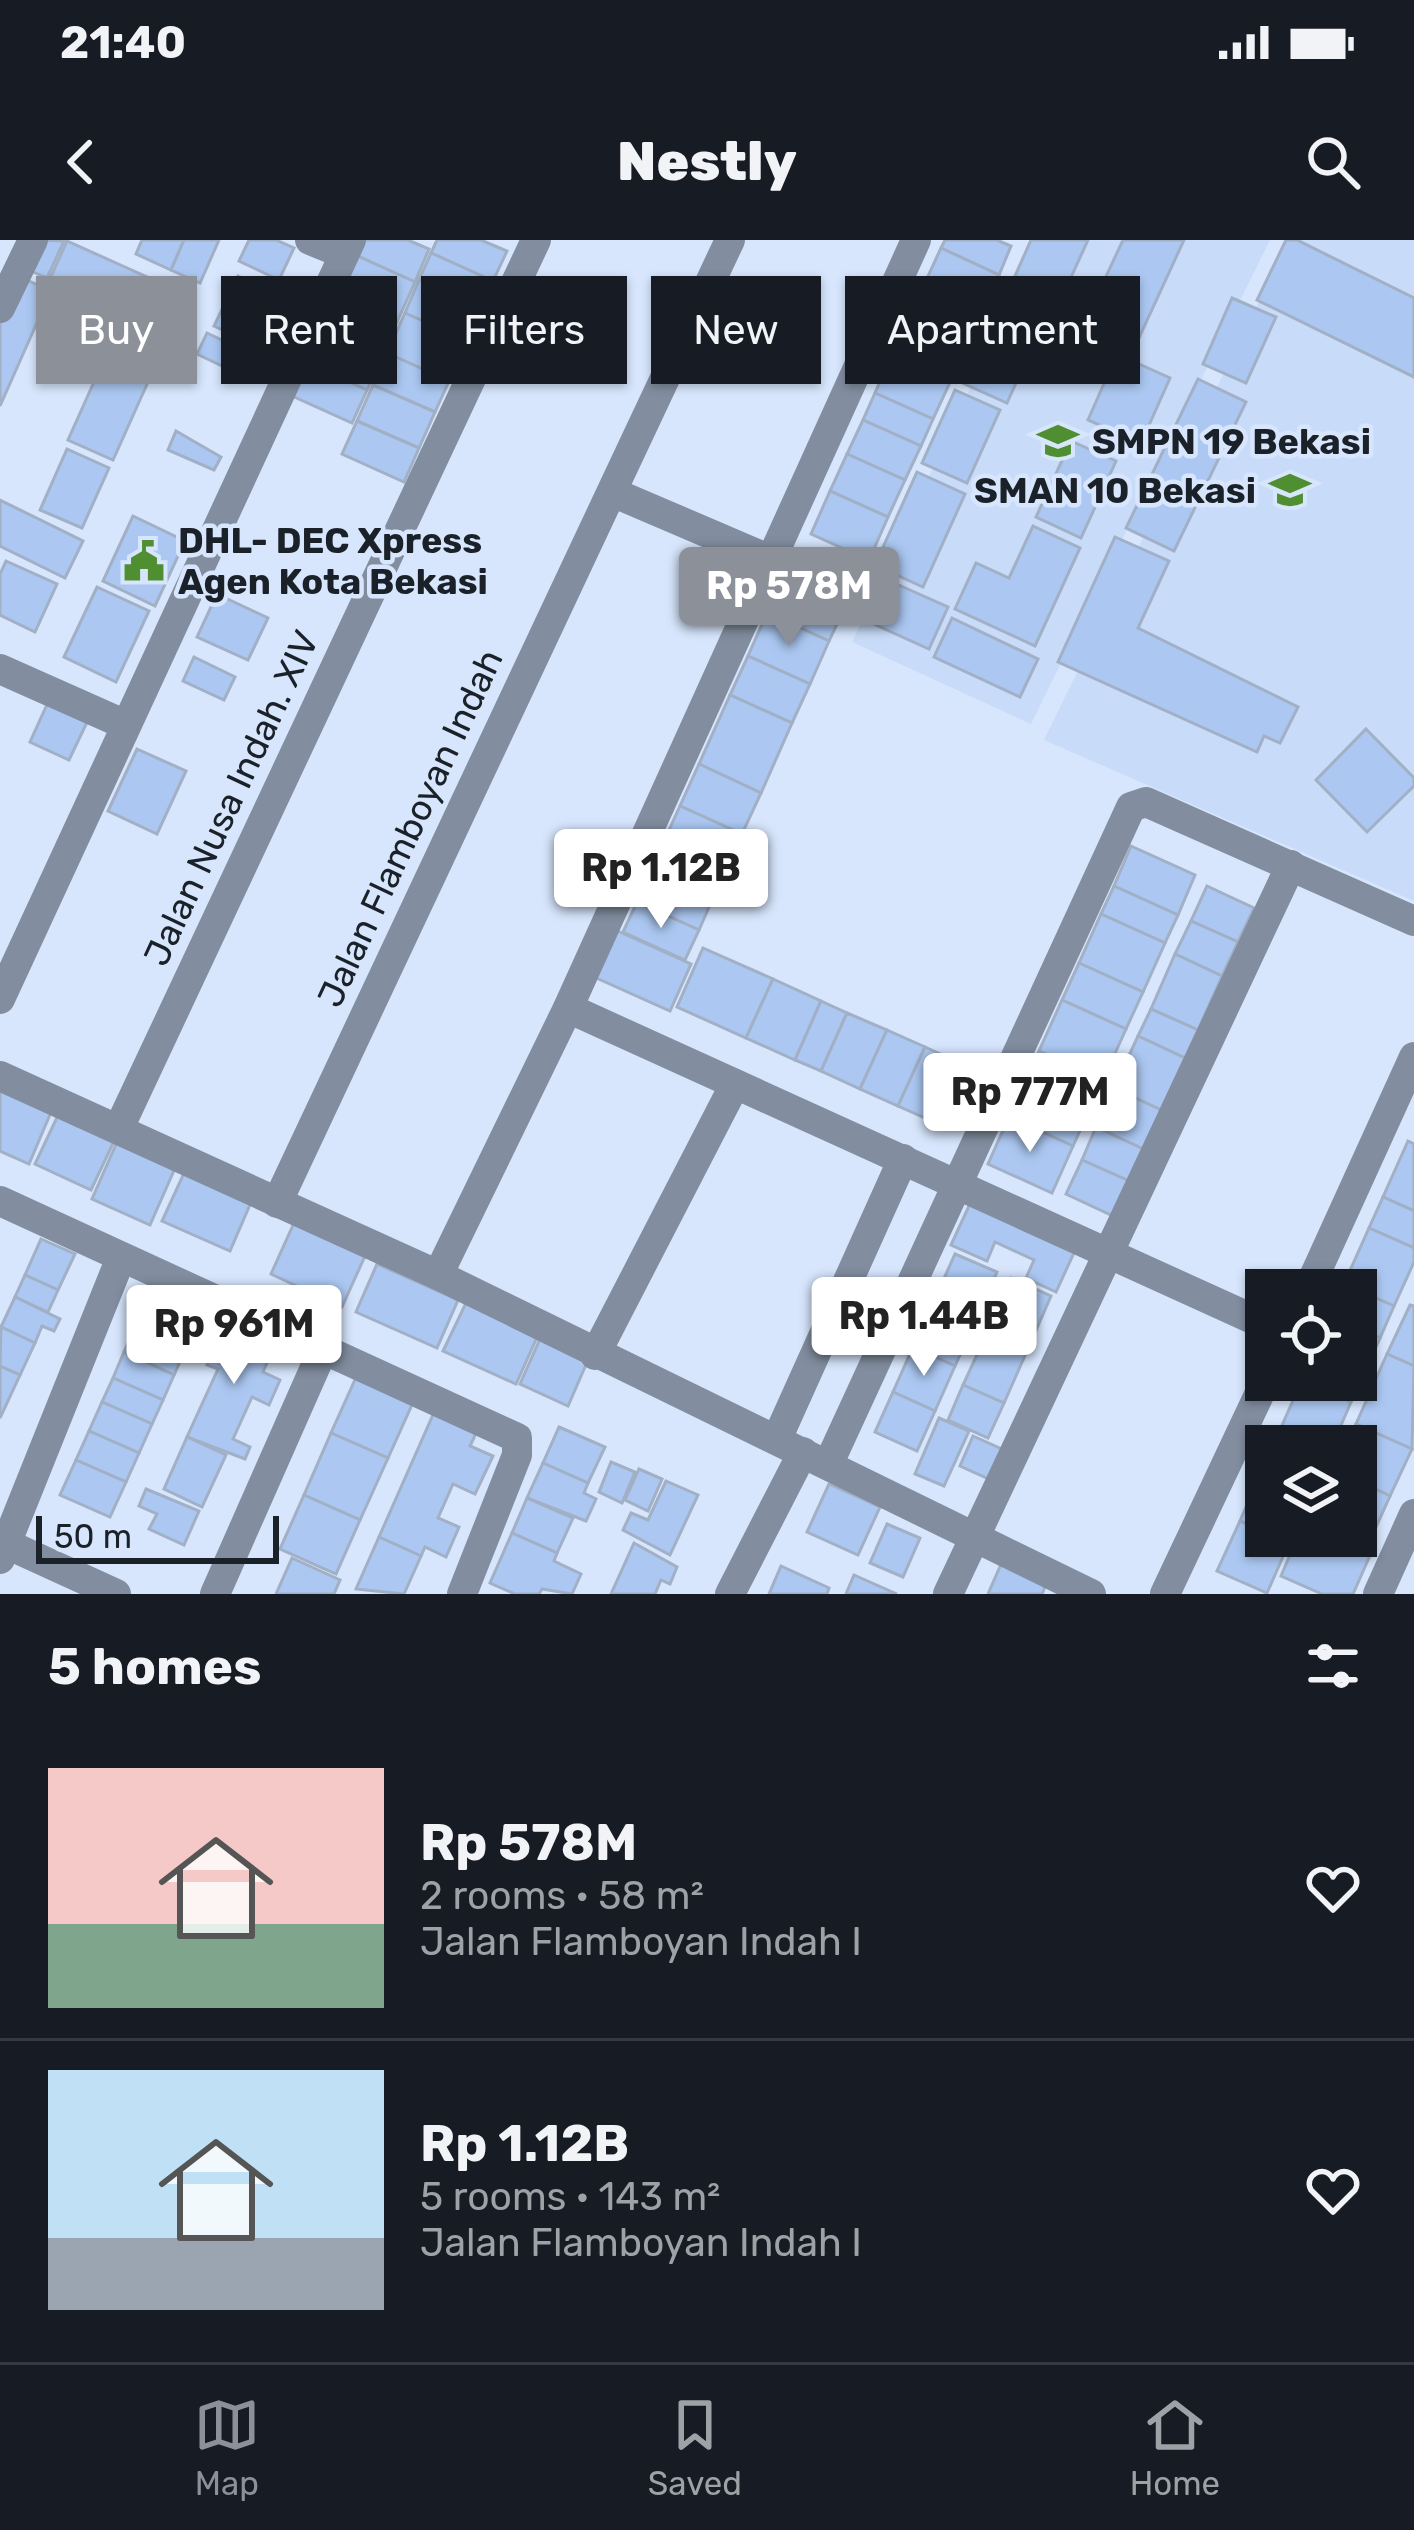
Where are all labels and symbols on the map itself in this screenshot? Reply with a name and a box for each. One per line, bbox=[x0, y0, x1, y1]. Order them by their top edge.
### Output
school or university icon: SMPN 19 Bekasi bbox=[1035, 418, 1081, 464]
place label: SMPN 19 Bekasi bbox=[1092, 420, 1371, 463]
school or university icon: SMAN 10 Bekasi bbox=[1267, 467, 1313, 513]
place label: SMAN 10 Bekasi bbox=[974, 469, 1256, 512]
place label: DHL- DEC Xpress Agen Kota Bekasi bbox=[178, 519, 488, 603]
public building icon: DHL- DEC Xpress Agen Kota Bekasi bbox=[121, 538, 167, 584]
pin: Rp 578M bbox=[678, 547, 900, 649]
street label: Jalan Nusa Indah. XIV bbox=[134, 624, 328, 972]
street label: Jalan Flamboyan Indah bbox=[308, 642, 512, 1014]
pin: Rp 1.12B bbox=[537, 829, 785, 931]
pin: Rp 777M bbox=[919, 1053, 1141, 1155]
pin: Rp 1.44B bbox=[800, 1277, 1048, 1379]
pin: Rp 961M bbox=[123, 1285, 345, 1387]
scale bar bbox=[36, 1510, 279, 1563]

